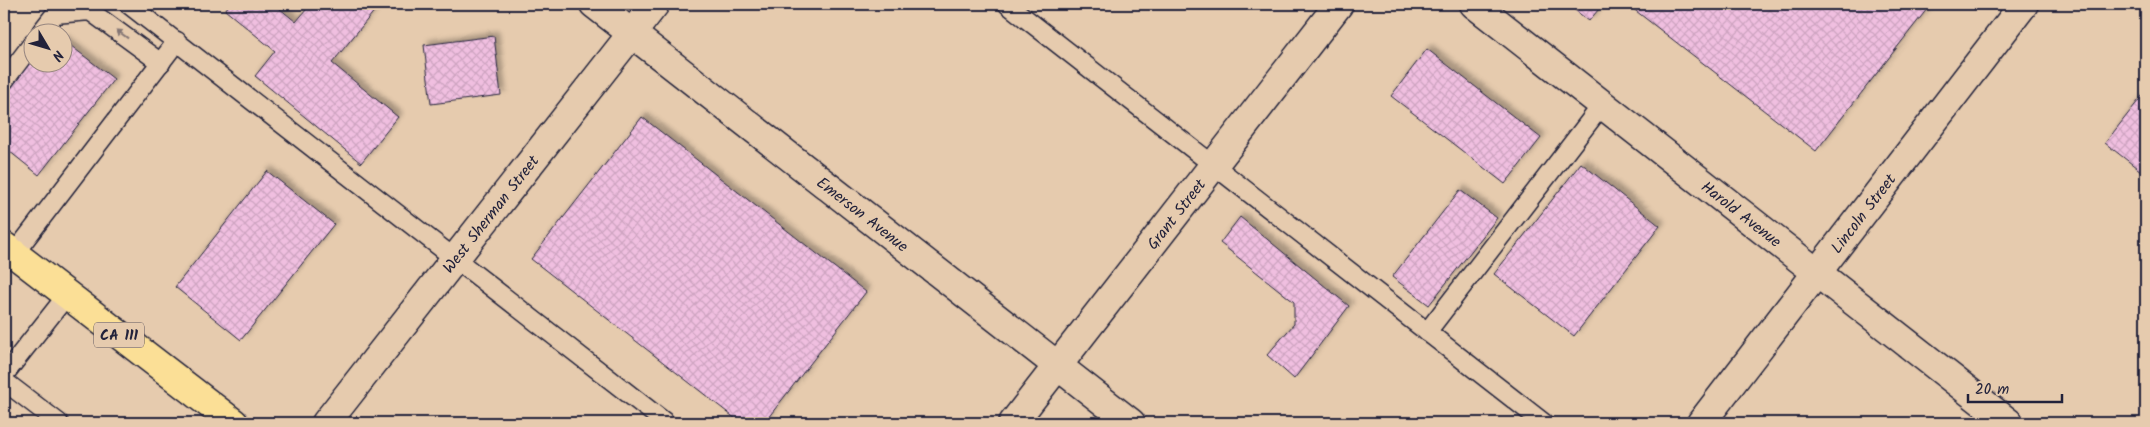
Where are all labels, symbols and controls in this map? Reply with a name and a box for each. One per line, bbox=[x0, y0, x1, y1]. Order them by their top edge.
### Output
north arrow bbox=[22, 22, 72, 72]
one-way arrow bbox=[115, 29, 129, 39]
text: N bbox=[46, 45, 69, 66]
street label: West Sherman Street bbox=[437, 150, 546, 279]
street label: Lincoln Street bbox=[1825, 168, 1903, 259]
street label: Emerson Avenue bbox=[811, 171, 913, 259]
street label: Grant Street bbox=[1141, 173, 1213, 256]
street label: Harold Avenue bbox=[1695, 175, 1786, 254]
road number: CA 111 bbox=[94, 322, 144, 348]
scale bar bbox=[1968, 372, 2061, 404]
text: 20 m bbox=[1975, 378, 2009, 402]

